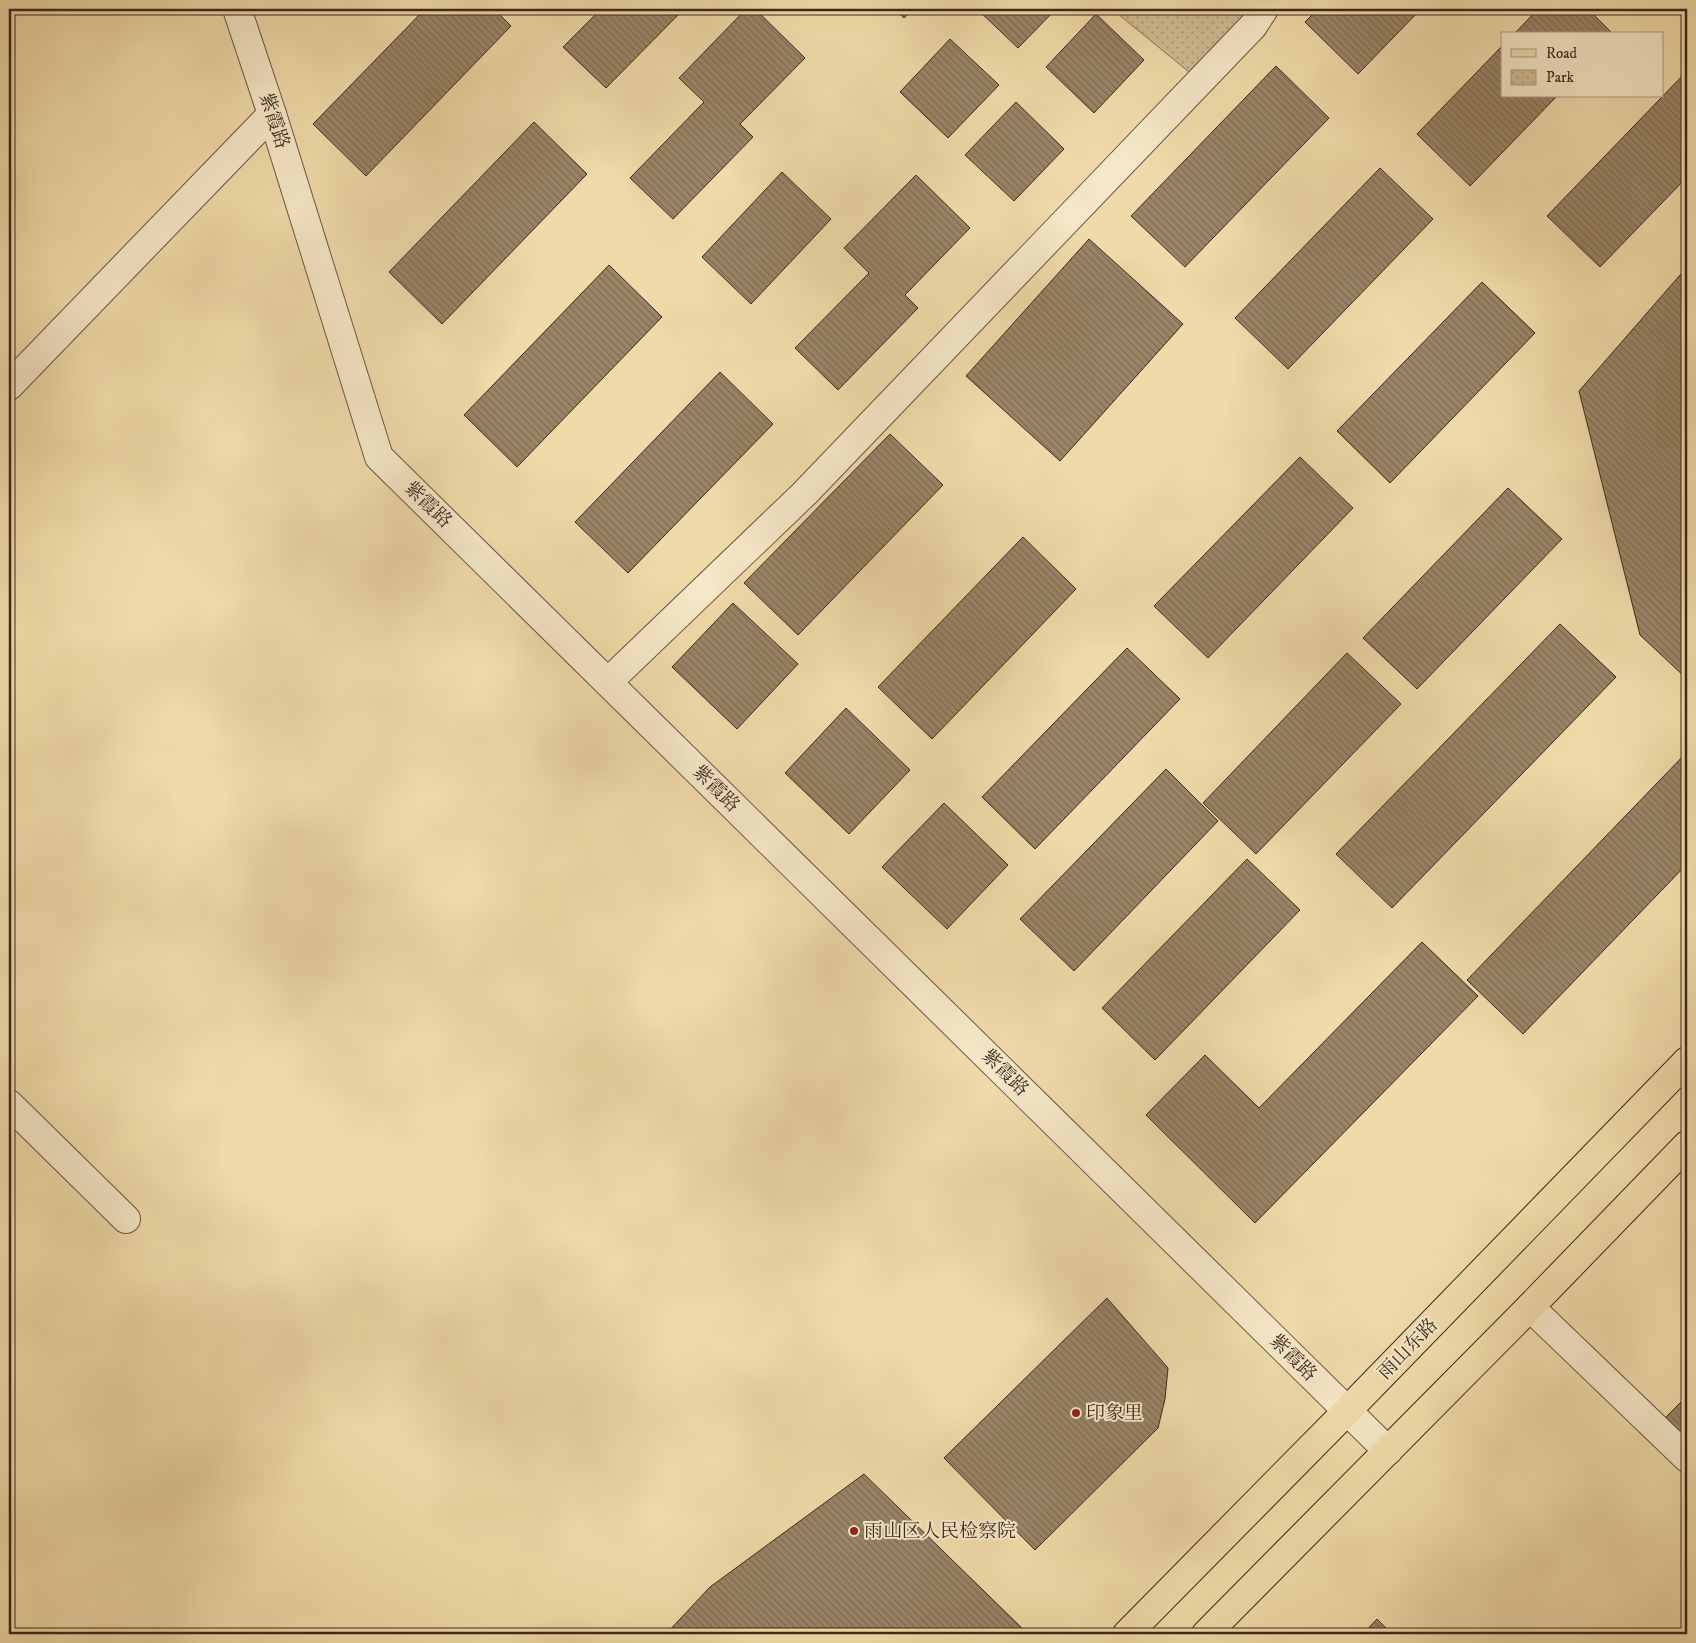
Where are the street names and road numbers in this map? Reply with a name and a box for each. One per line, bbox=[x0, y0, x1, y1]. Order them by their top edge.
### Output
street label: 紫霞路 bbox=[254, 90, 294, 152]
street label: 紫霞路 bbox=[400, 477, 456, 533]
street label: 紫霞路 bbox=[688, 761, 744, 817]
street label: 紫霞路 bbox=[977, 1045, 1033, 1101]
street label: 雨山东路 bbox=[1373, 1314, 1443, 1384]
street label: 紫霞路 bbox=[1265, 1330, 1321, 1386]

